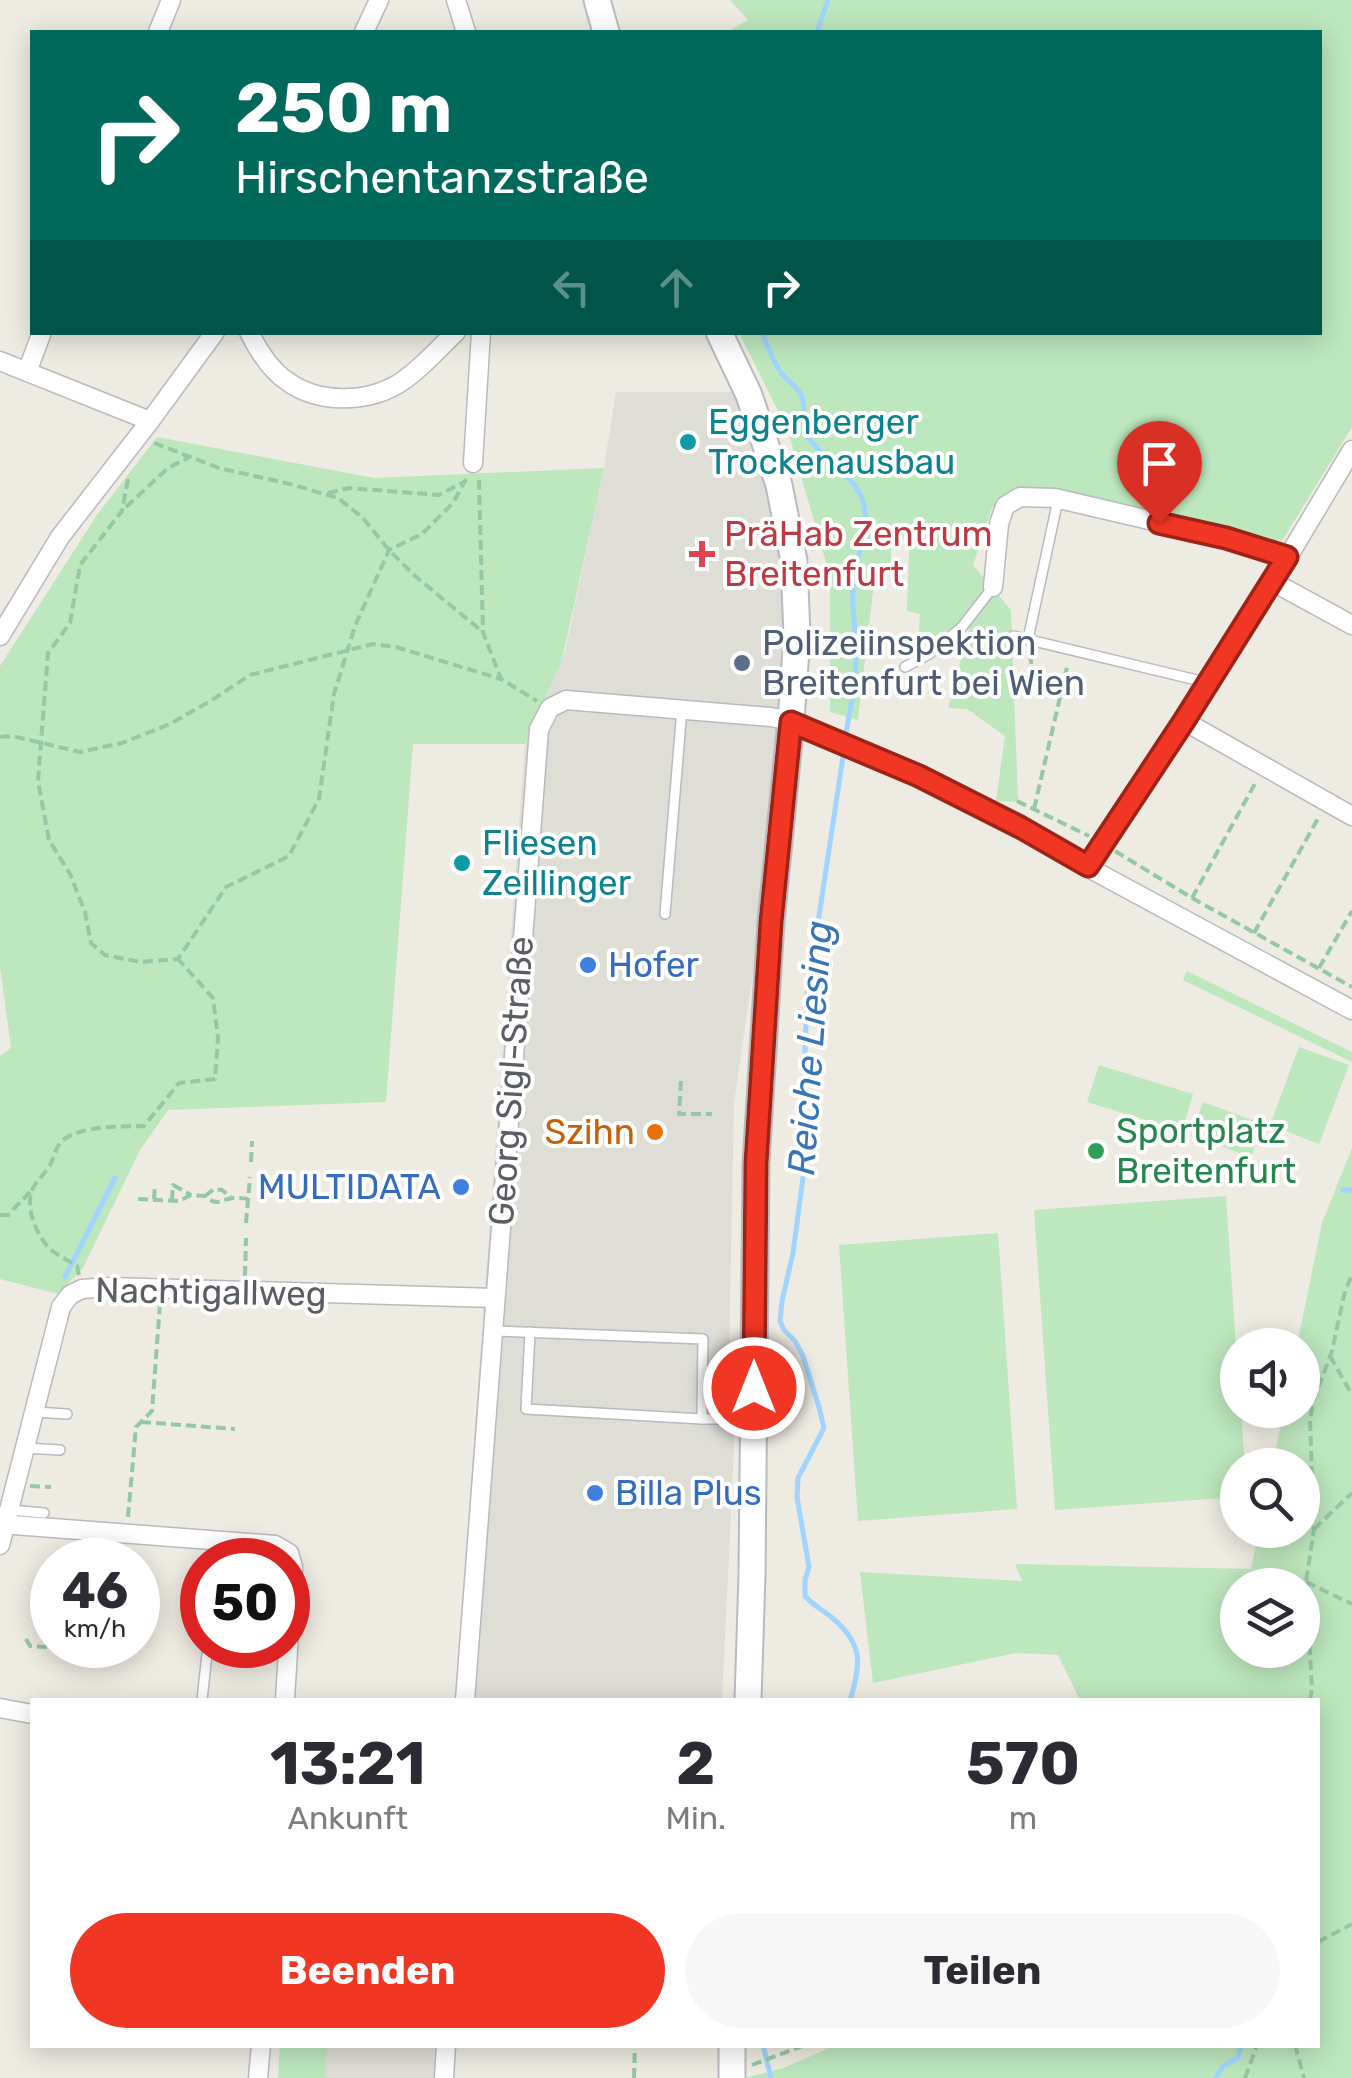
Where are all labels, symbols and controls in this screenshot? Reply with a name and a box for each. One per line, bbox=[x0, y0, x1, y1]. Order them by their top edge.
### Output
text: 250 m bbox=[235, 67, 452, 150]
icon: right bbox=[70, 70, 200, 200]
text: Hirschentanzstraße bbox=[235, 151, 649, 204]
icon: left bbox=[544, 260, 599, 315]
icon: ahead bbox=[649, 260, 704, 315]
icon: right bbox=[754, 260, 809, 315]
place label: Eggenberger Trockenausbau bbox=[708, 401, 955, 483]
pin bbox=[1117, 421, 1202, 524]
marker: Eggenberger Trockenausbau bbox=[677, 431, 699, 453]
icon: arrive bbox=[1132, 436, 1187, 491]
place label: PräHab Zentrum Breitenfurt bbox=[724, 513, 993, 595]
marker: PräHab Zentrum Breitenfurt bbox=[689, 541, 715, 567]
place label: Polizeiinspektion Breitenfurt bei Wien bbox=[762, 622, 1085, 704]
marker: Polizeiinspektion Breitenfurt bei Wien bbox=[731, 652, 753, 674]
place label: Fliesen Zeillinger bbox=[482, 822, 631, 904]
marker: Fliesen Zeillinger bbox=[451, 852, 473, 874]
water label: Reiche Liesing bbox=[778, 919, 842, 1177]
street label: Georg Sigl-Straße bbox=[480, 935, 542, 1227]
place label: Hofer bbox=[608, 944, 699, 986]
marker: Hofer bbox=[577, 954, 599, 976]
place label: Sportplatz Breitenfurt bbox=[1116, 1110, 1296, 1192]
place label: Szihn bbox=[544, 1111, 635, 1153]
marker: Szihn bbox=[644, 1121, 666, 1143]
marker: Sportplatz Breitenfurt bbox=[1085, 1140, 1107, 1162]
place label: MULTIDATA bbox=[258, 1166, 441, 1208]
marker: MULTIDATA bbox=[450, 1176, 472, 1198]
street label: Nachtigallweg bbox=[95, 1269, 327, 1315]
map controls bbox=[1220, 1328, 1320, 1668]
button: sound bbox=[1220, 1328, 1320, 1428]
position arrow bbox=[702, 1336, 806, 1440]
button: search bbox=[1220, 1448, 1320, 1548]
place label: Billa Plus bbox=[615, 1472, 762, 1514]
marker: Billa Plus bbox=[584, 1482, 606, 1504]
speed limit sign: 50 bbox=[180, 1538, 310, 1668]
text: 46 bbox=[62, 1561, 128, 1621]
button: layers bbox=[1220, 1568, 1320, 1668]
text: km/h bbox=[64, 1614, 126, 1643]
text: 13:21 bbox=[270, 1728, 426, 1799]
text: 2 bbox=[676, 1728, 715, 1799]
text: 570 bbox=[966, 1728, 1080, 1799]
text: Ankunft bbox=[287, 1799, 408, 1837]
text: Min. bbox=[666, 1799, 726, 1837]
text: m bbox=[1009, 1799, 1037, 1837]
button: Beenden bbox=[70, 1913, 665, 2028]
button: Teilen bbox=[685, 1913, 1280, 2028]

